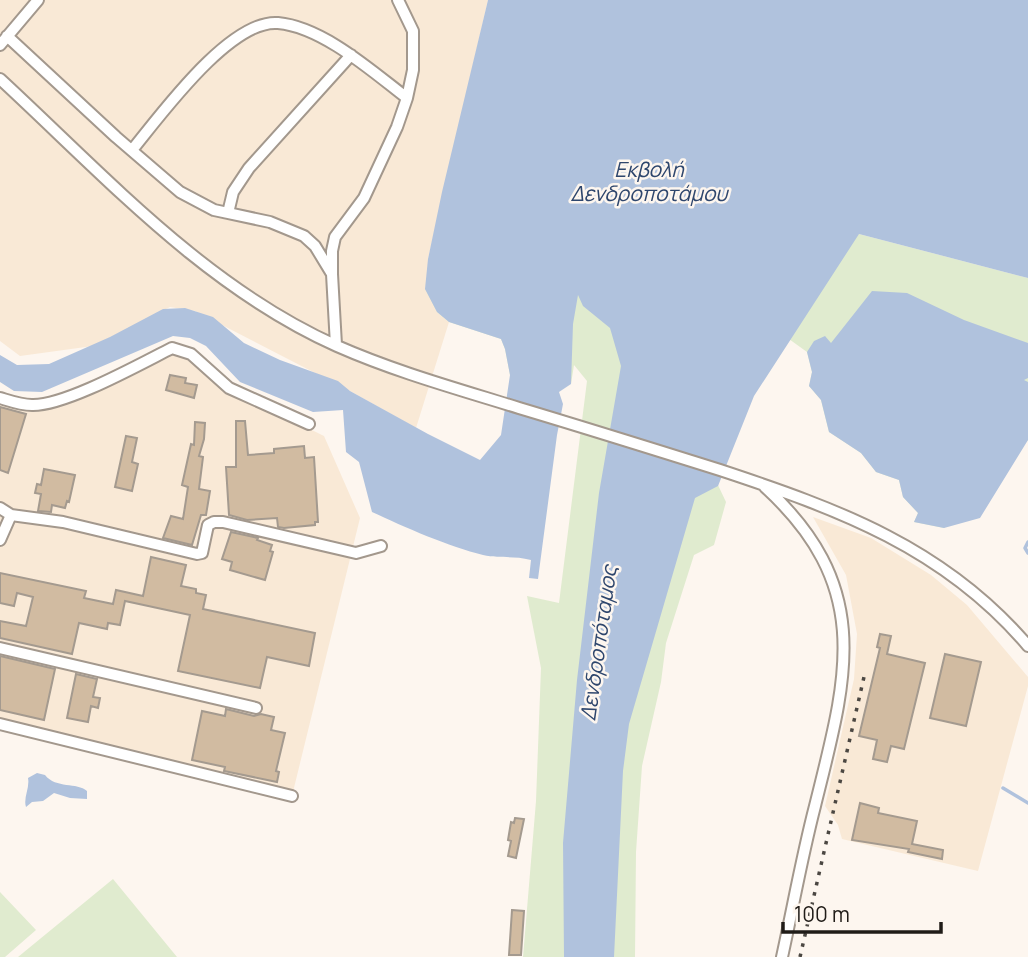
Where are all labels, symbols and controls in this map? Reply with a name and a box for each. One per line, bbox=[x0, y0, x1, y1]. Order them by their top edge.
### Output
water label: Εκβολή Δενδροποτάμου bbox=[570, 155, 729, 207]
water label: Δενδροπόταμος bbox=[573, 561, 623, 722]
scale bar bbox=[783, 890, 940, 934]
text: 100 m bbox=[794, 900, 850, 928]

